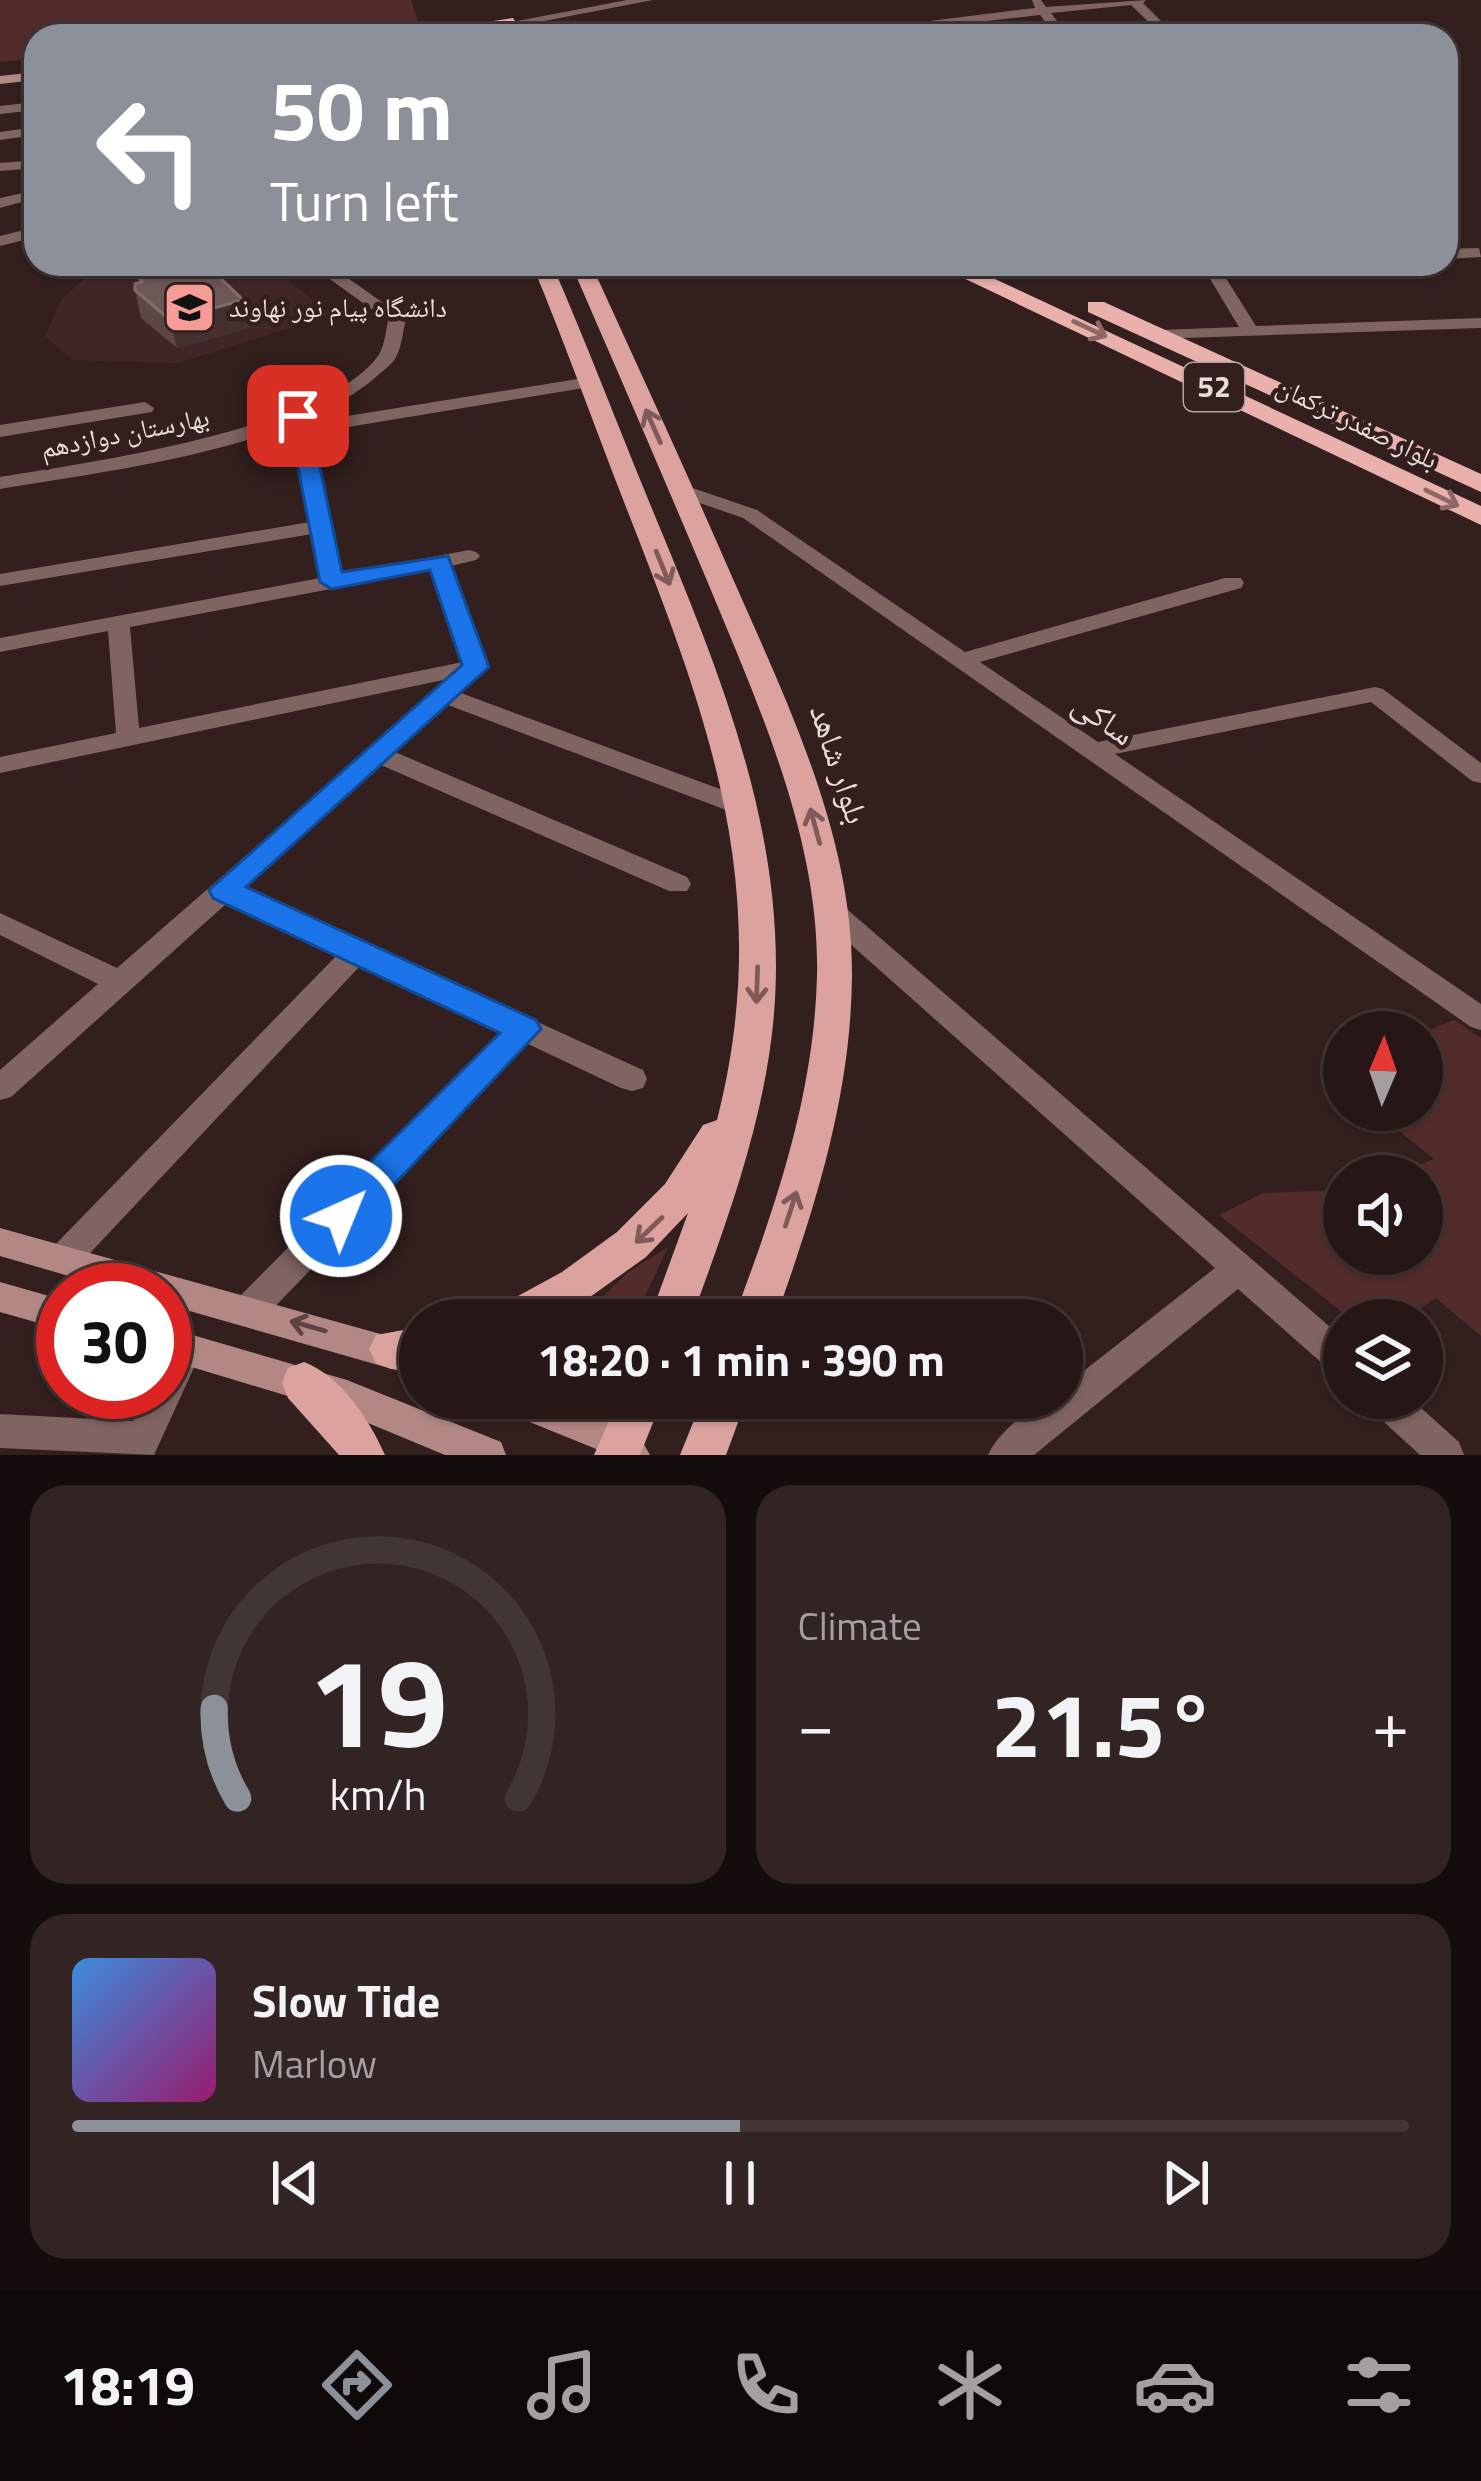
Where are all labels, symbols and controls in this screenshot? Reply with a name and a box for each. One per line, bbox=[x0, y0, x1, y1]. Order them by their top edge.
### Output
text: 50 m bbox=[270, 45, 453, 173]
icon: left bbox=[72, 72, 228, 228]
text: Turn left bbox=[270, 160, 459, 242]
school or university icon: دانشگاه پیام نور نهاوند bbox=[162, 280, 218, 336]
place label: دانشگاه پیام نور نهاوند bbox=[229, 286, 447, 327]
one-way arrow bbox=[1071, 319, 1107, 341]
road number: 52 bbox=[1184, 363, 1244, 411]
pin bbox=[247, 365, 349, 467]
street label: بلوار صفدر ترکمان bbox=[1270, 365, 1446, 479]
icon: arrive bbox=[265, 383, 331, 449]
street label: بهارستان دوازدهم bbox=[37, 395, 212, 468]
one-way arrow bbox=[640, 409, 662, 445]
one-way arrow bbox=[1423, 487, 1459, 510]
one-way arrow bbox=[654, 548, 676, 585]
street label: ساکی bbox=[1062, 678, 1146, 758]
street label: بلوار شاهد bbox=[797, 698, 883, 830]
one-way arrow bbox=[803, 807, 825, 845]
one-way arrow bbox=[745, 965, 768, 1004]
north arrow bbox=[1323, 1011, 1443, 1131]
map controls bbox=[1323, 1011, 1443, 1419]
position arrow bbox=[278, 1153, 404, 1279]
button: sound bbox=[1323, 1155, 1443, 1275]
one-way arrow bbox=[782, 1191, 804, 1229]
one-way arrow bbox=[635, 1216, 665, 1244]
speed limit sign: 30 bbox=[36, 1263, 192, 1419]
button: layers bbox=[1323, 1299, 1443, 1419]
one-way arrow bbox=[290, 1314, 328, 1336]
text: 18:20 · 1 min · 390 m bbox=[537, 1325, 945, 1393]
text: Climate bbox=[798, 1596, 922, 1655]
text: 19 bbox=[308, 1606, 448, 1795]
text: 21.5° bbox=[991, 1655, 1216, 1792]
text: − bbox=[798, 1673, 834, 1774]
text: + bbox=[1372, 1673, 1409, 1774]
text: km/h bbox=[329, 1760, 426, 1826]
text: Slow Tide bbox=[252, 1966, 440, 2034]
text: Marlow bbox=[252, 2034, 377, 2093]
icon: previous bbox=[262, 2150, 328, 2216]
icon: pause bbox=[707, 2150, 773, 2216]
icon: next bbox=[1153, 2150, 1219, 2216]
icon: directions bbox=[315, 2343, 399, 2427]
icon: music bbox=[520, 2343, 604, 2427]
icon: phone bbox=[724, 2343, 808, 2427]
icon: climate bbox=[928, 2343, 1012, 2427]
icon: car bbox=[1133, 2343, 1217, 2427]
icon: filters bbox=[1337, 2343, 1421, 2427]
text: 18:19 bbox=[60, 2344, 195, 2426]

